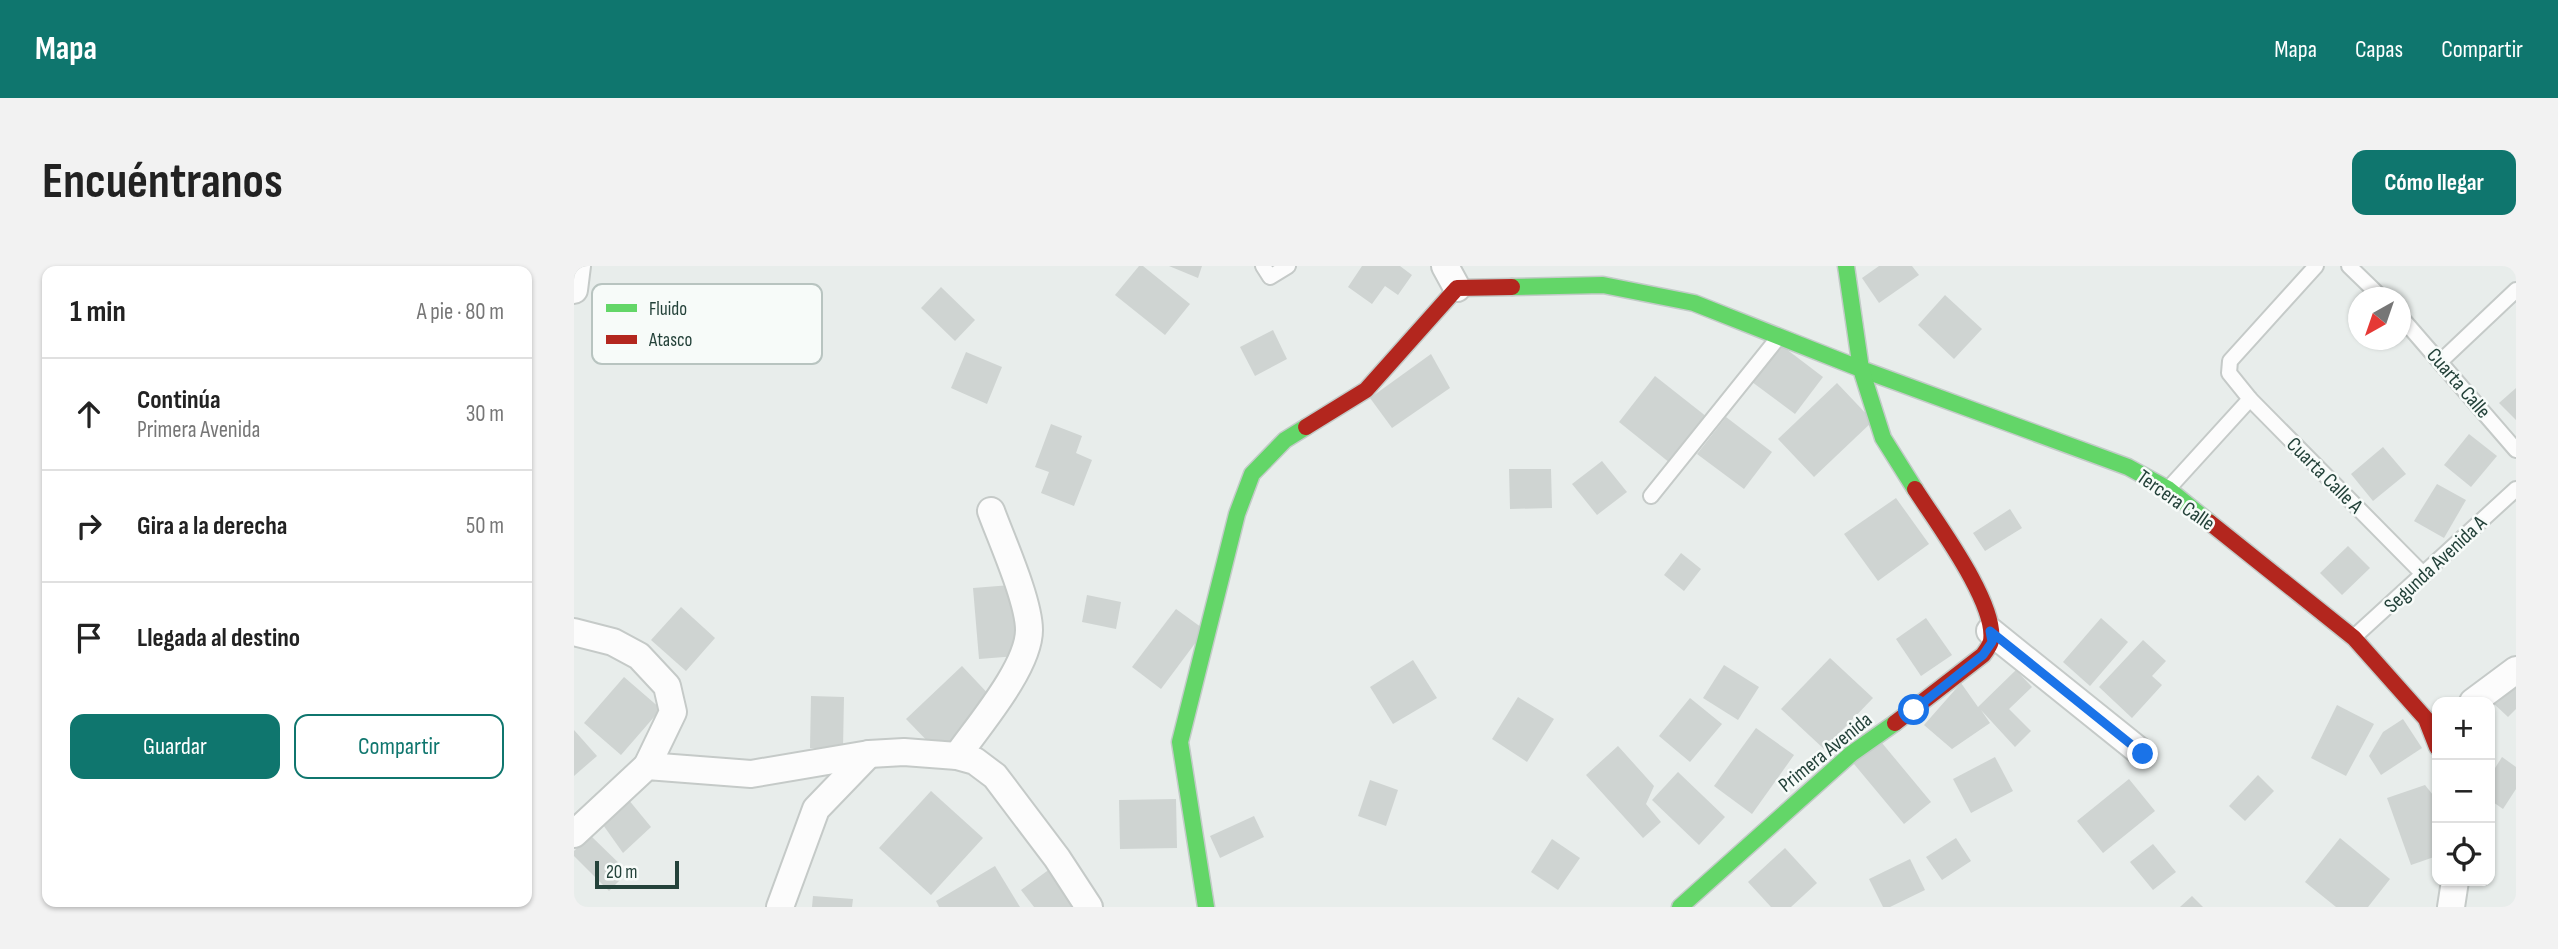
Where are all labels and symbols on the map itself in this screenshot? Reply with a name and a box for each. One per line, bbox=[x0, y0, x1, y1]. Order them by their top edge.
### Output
legend bbox=[592, 284, 822, 364]
north arrow bbox=[2348, 287, 2411, 350]
text: Fluido bbox=[649, 298, 687, 321]
text: Atasco bbox=[648, 329, 692, 352]
street label: Cuarta Calle bbox=[2421, 343, 2496, 424]
street label: Cuarta Calle A bbox=[2281, 432, 2369, 519]
street label: Tercera Calle bbox=[2132, 465, 2219, 536]
street label: Segunda Avenida A bbox=[2379, 510, 2492, 618]
route start bbox=[1898, 694, 1929, 725]
street label: Primera Avenida bbox=[1774, 707, 1877, 798]
route end bbox=[2127, 738, 2158, 769]
scale bar bbox=[595, 858, 679, 890]

